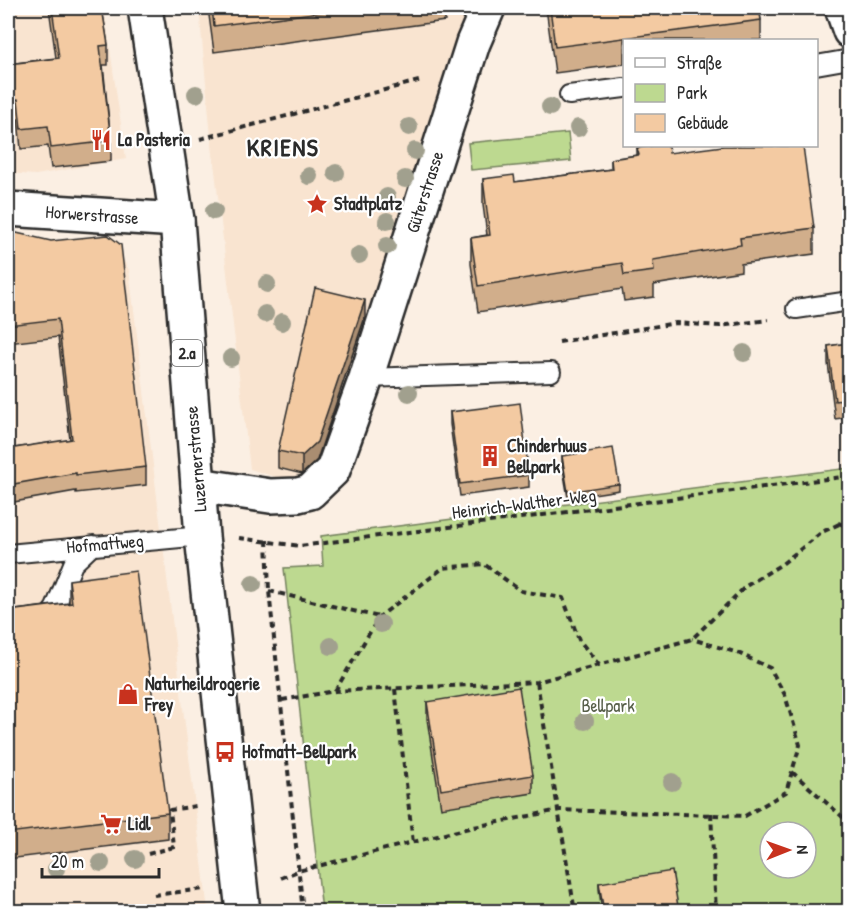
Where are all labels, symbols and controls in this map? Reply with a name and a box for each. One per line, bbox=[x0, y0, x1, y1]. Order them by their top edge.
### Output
legend bbox=[623, 39, 818, 147]
text: Straße bbox=[677, 50, 722, 75]
text: Park bbox=[677, 80, 708, 105]
text: Gebäude bbox=[677, 110, 729, 135]
place label: La Pasteria bbox=[118, 127, 191, 152]
restaurant icon: La Pasteria bbox=[89, 128, 113, 152]
district label: KRIENS bbox=[247, 131, 319, 163]
street label: Güterstrasse bbox=[400, 148, 449, 236]
place label: Stadtplatz bbox=[334, 191, 402, 217]
place icon: Stadtplatz bbox=[305, 192, 329, 216]
street label: Horwerstrasse bbox=[45, 199, 139, 230]
road number: 2.a bbox=[172, 340, 202, 366]
street label: Luzernerstrasse bbox=[178, 405, 213, 513]
place label: Chinderhuus Bellpark bbox=[507, 433, 587, 480]
building icon: Chinderhuus Bellpark bbox=[478, 444, 502, 468]
street label: Heinrich-Walther-Weg bbox=[451, 482, 597, 525]
street label: Hofmattweg bbox=[65, 528, 145, 559]
place label: Naturheildrogerie Frey bbox=[144, 671, 261, 718]
shop icon: Naturheildrogerie Frey bbox=[116, 682, 140, 706]
park label: Bellpark bbox=[581, 693, 635, 718]
place label: Hofmatt-Bellpark bbox=[242, 739, 357, 765]
bus stop icon: Hofmatt-Bellpark bbox=[213, 740, 237, 764]
place label: Lidl bbox=[128, 811, 152, 836]
supermarket icon: Lidl bbox=[99, 812, 123, 836]
north arrow bbox=[758, 820, 818, 880]
scale bar bbox=[42, 841, 159, 879]
text: N bbox=[792, 845, 814, 855]
text: 20 m bbox=[51, 849, 84, 874]

